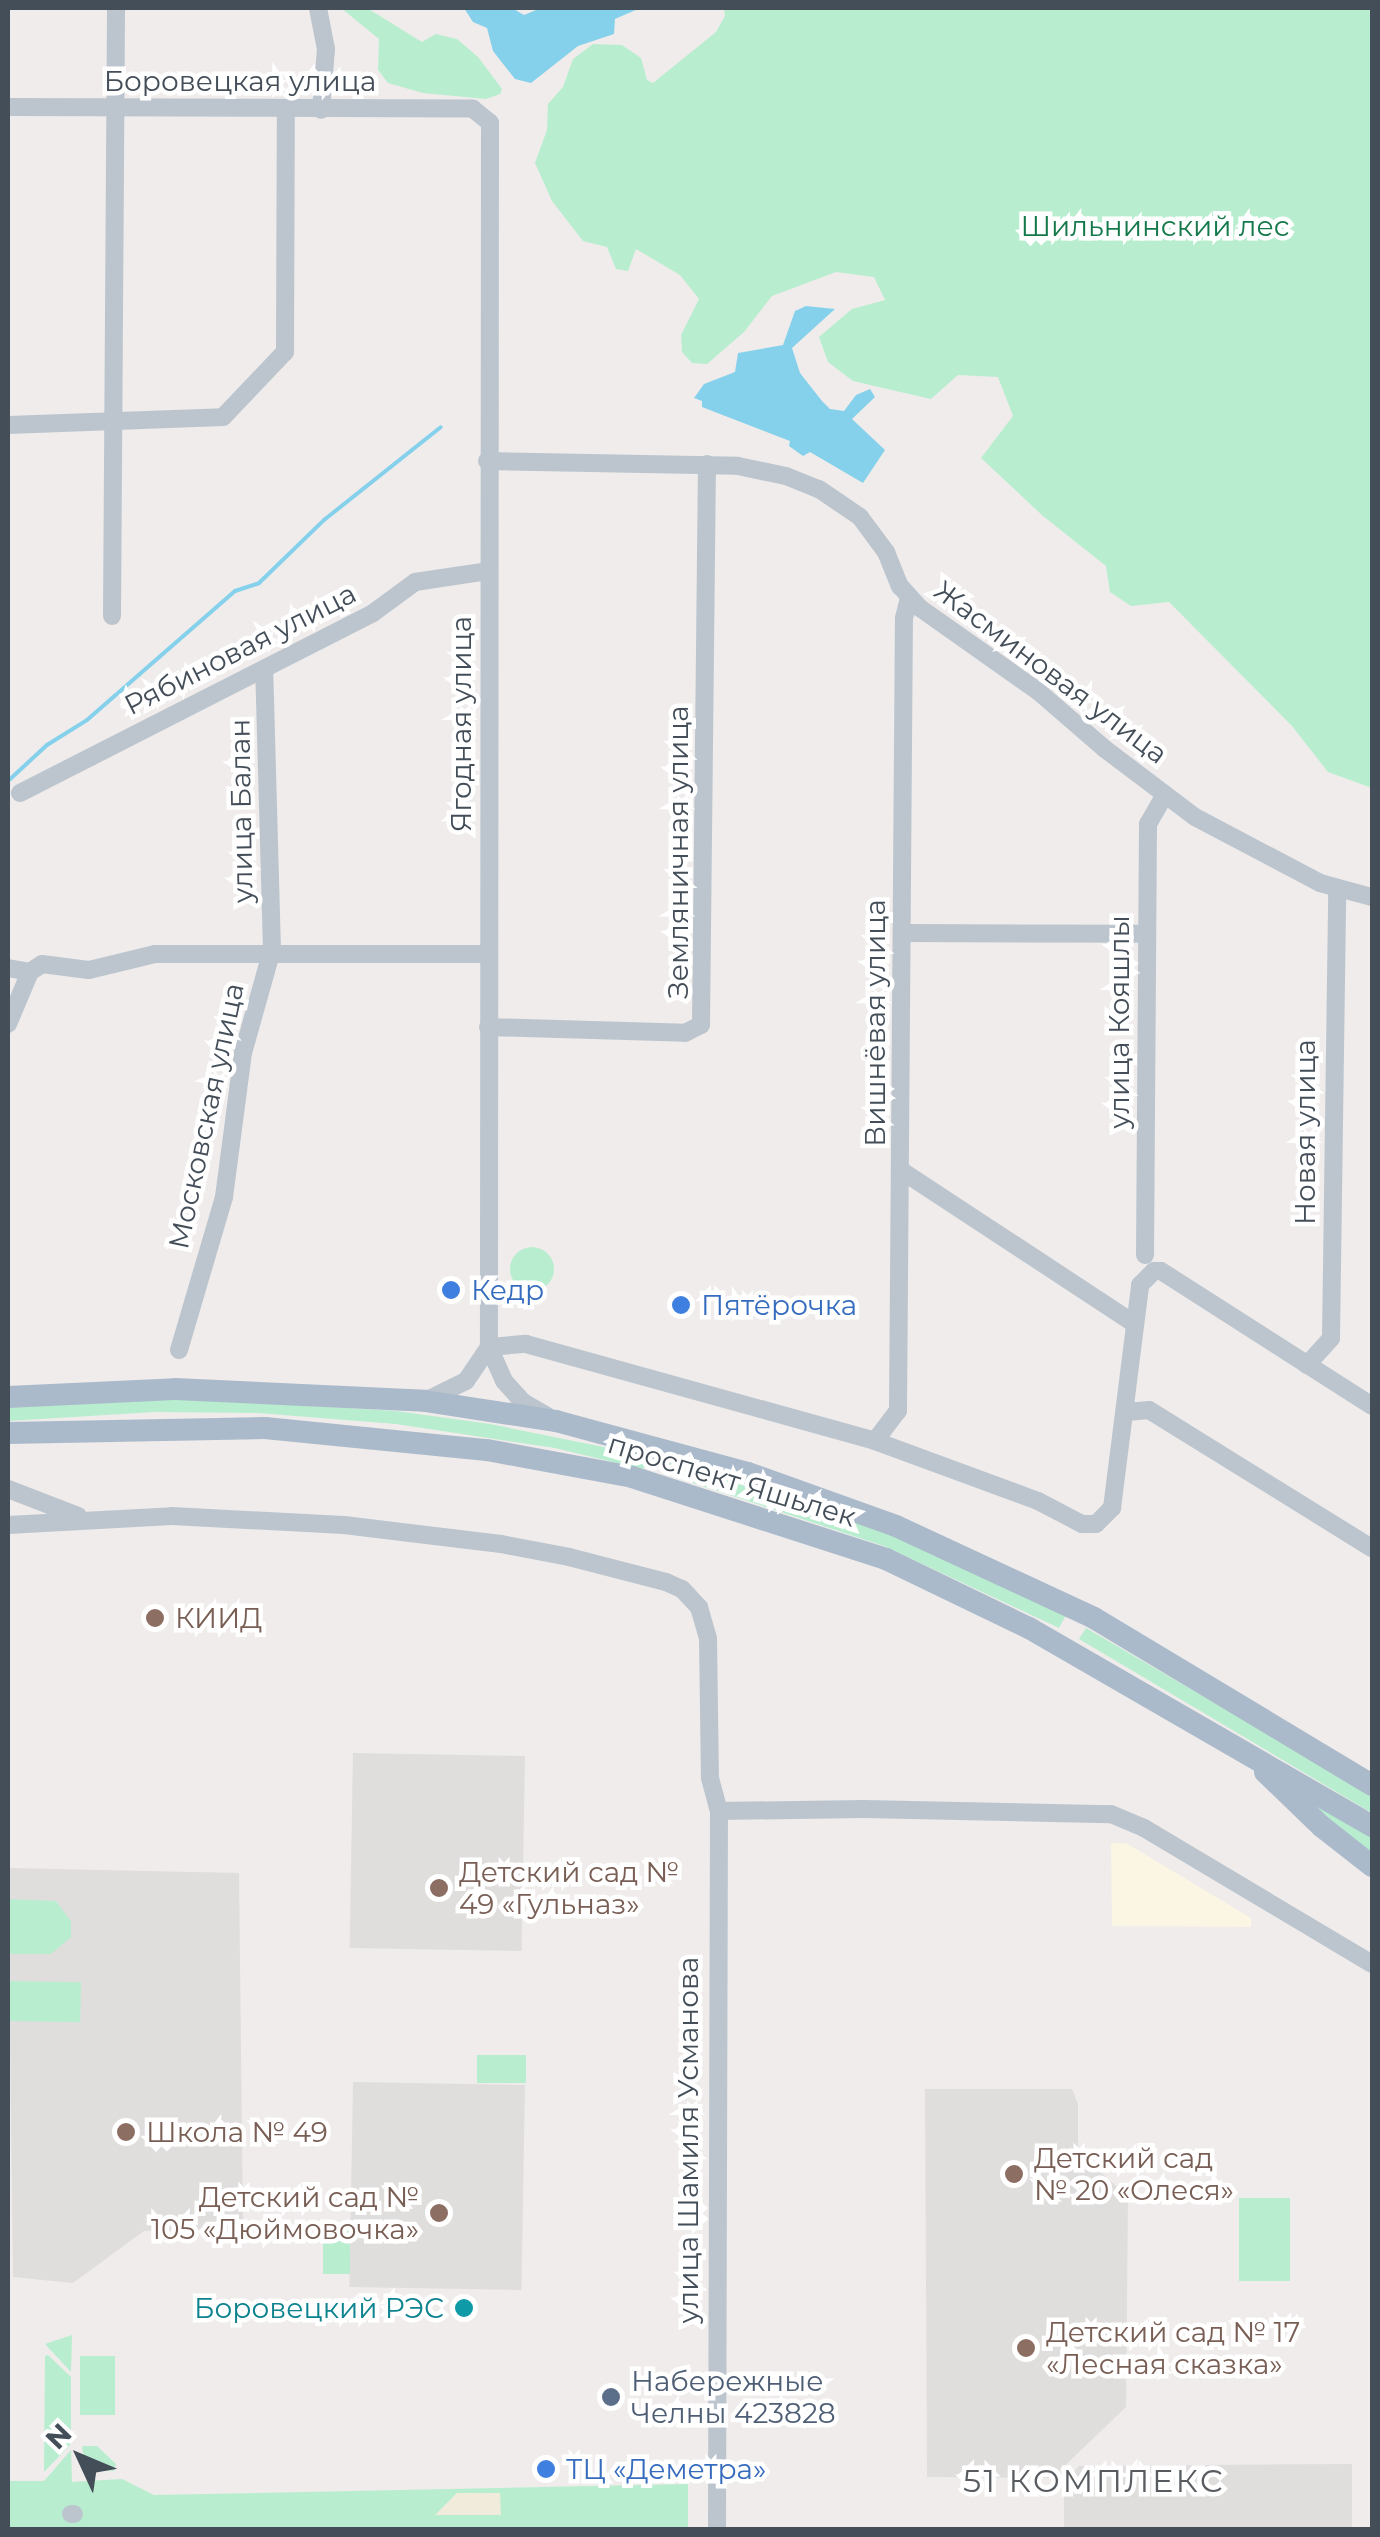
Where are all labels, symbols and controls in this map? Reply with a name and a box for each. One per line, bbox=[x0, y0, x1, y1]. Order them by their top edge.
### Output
street label: Боровецкая улица bbox=[104, 64, 376, 98]
park label: Шильнинский лес bbox=[1020, 209, 1290, 243]
street label: Жасминовая улица bbox=[928, 573, 1174, 771]
street label: Рябиновая улица bbox=[119, 576, 361, 722]
street label: Ягодная улица bbox=[444, 616, 478, 832]
street label: Земляничная улица bbox=[661, 705, 695, 999]
street label: улица Балан bbox=[223, 719, 259, 903]
street label: Вишнёвая улица bbox=[858, 899, 892, 1147]
street label: улица Кояшлы bbox=[1102, 915, 1136, 1129]
street label: Московская улица bbox=[161, 980, 251, 1252]
street label: Новая улица bbox=[1288, 1039, 1322, 1225]
place label: Кедр bbox=[471, 1273, 544, 1307]
marker: Кедр bbox=[440, 1279, 462, 1301]
place label: Пятёрочка bbox=[701, 1288, 857, 1322]
marker: Пятёрочка bbox=[670, 1294, 692, 1316]
street label: проспект Яшьлек bbox=[604, 1426, 860, 1534]
place label: КИИД bbox=[175, 1601, 262, 1635]
marker: КИИД bbox=[144, 1607, 166, 1629]
place label: Детский сад № 49 «Гульназ» bbox=[459, 1855, 679, 1921]
marker: Детский сад № 49 «Гульназ» bbox=[428, 1877, 450, 1899]
street label: улица Шамиля Усманова bbox=[671, 1957, 705, 2323]
place label: Школа № 49 bbox=[146, 2115, 328, 2149]
marker: Школа № 49 bbox=[115, 2121, 137, 2143]
place label: Детский сад № 20 «Олеся» bbox=[1034, 2141, 1234, 2207]
marker: Детский сад № 20 «Олеся» bbox=[1003, 2163, 1025, 2185]
place label: Детский сад № 105 «Дюймовочка» bbox=[151, 2180, 419, 2246]
marker: Детский сад № 105 «Дюймовочка» bbox=[428, 2202, 450, 2224]
place label: Боровецкий РЭС bbox=[194, 2291, 444, 2325]
marker: Боровецкий РЭС bbox=[453, 2297, 475, 2319]
place label: Детский сад № 17 «Лесная сказка» bbox=[1046, 2315, 1300, 2381]
marker: Детский сад № 17 «Лесная сказка» bbox=[1015, 2337, 1037, 2359]
place label: Набережные Челны 423828 bbox=[631, 2364, 836, 2430]
marker: Набережные Челны 423828 bbox=[600, 2386, 622, 2408]
north arrow bbox=[30, 2407, 130, 2507]
text: N bbox=[38, 2416, 79, 2456]
place label: ТЦ «Деметра» bbox=[566, 2452, 766, 2486]
marker: ТЦ «Деметра» bbox=[535, 2458, 557, 2480]
district label: 51 КОМПЛЕКС bbox=[963, 2462, 1225, 2500]

